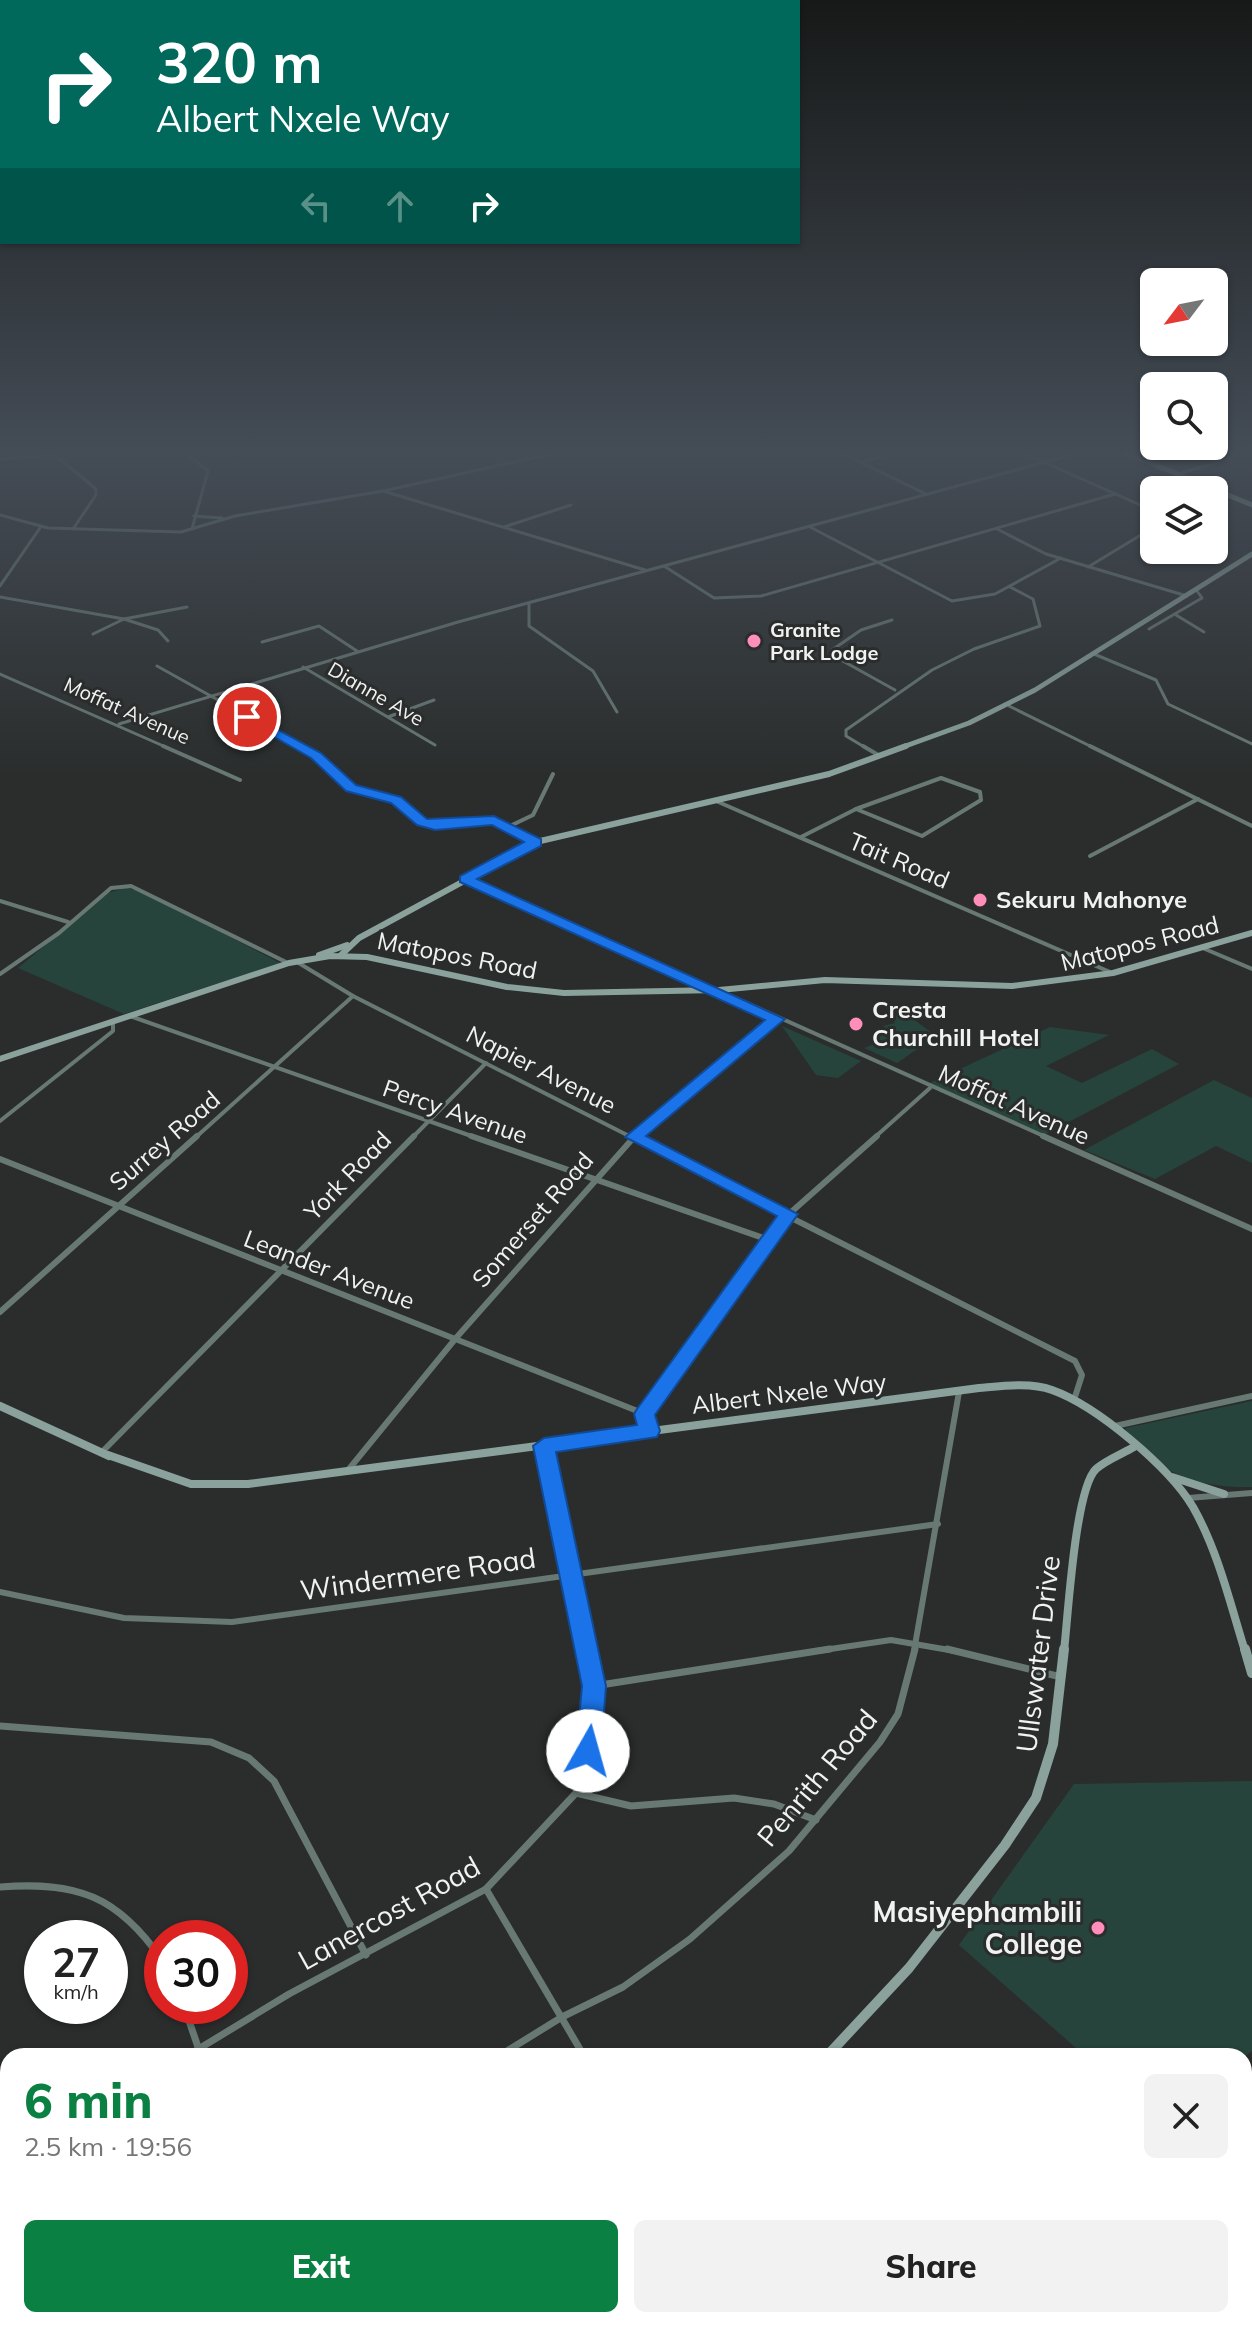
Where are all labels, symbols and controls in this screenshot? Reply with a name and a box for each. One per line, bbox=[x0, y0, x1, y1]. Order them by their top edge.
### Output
text: 320 m bbox=[156, 27, 323, 97]
icon: right bbox=[24, 32, 128, 136]
text: Albert Nxele Way bbox=[156, 96, 450, 141]
icon: left bbox=[294, 184, 338, 228]
icon: ahead bbox=[378, 184, 422, 228]
icon: right bbox=[462, 184, 506, 228]
north arrow bbox=[1140, 268, 1228, 356]
map controls bbox=[1140, 268, 1228, 564]
button: search bbox=[1140, 372, 1228, 460]
button: layers bbox=[1140, 476, 1228, 564]
place label: Granite Park Lodge bbox=[770, 617, 878, 665]
marker: Granite Park Lodge bbox=[745, 632, 763, 650]
street label: Dianne Ave bbox=[324, 656, 429, 731]
street label: Moffat Avenue bbox=[60, 672, 194, 750]
pin bbox=[213, 683, 281, 751]
icon: arrive bbox=[225, 695, 269, 739]
street label: Tait Road bbox=[845, 826, 954, 895]
place label: Sekuru Mahonye bbox=[996, 884, 1187, 914]
marker: Sekuru Mahonye bbox=[971, 891, 989, 909]
street label: Matopos Road bbox=[1057, 909, 1222, 977]
street label: Matopos Road bbox=[375, 925, 540, 985]
place label: Cresta Churchill Hotel bbox=[872, 994, 1039, 1052]
marker: Cresta Churchill Hotel bbox=[847, 1015, 865, 1033]
street label: Napier Avenue bbox=[462, 1018, 621, 1120]
street label: Moffat Avenue bbox=[934, 1057, 1095, 1151]
street label: Percy Avenue bbox=[379, 1072, 532, 1150]
street label: Surrey Road bbox=[103, 1084, 226, 1196]
street label: York Road bbox=[297, 1124, 397, 1227]
street label: Somerset Road bbox=[465, 1145, 599, 1293]
street label: Leander Avenue bbox=[240, 1223, 419, 1315]
street label: Albert Nxele Way bbox=[690, 1366, 888, 1420]
street label: Windermere Road bbox=[298, 1540, 538, 1607]
street label: Ullswater Drive bbox=[1008, 1553, 1067, 1754]
street label: Penrith Road bbox=[749, 1702, 884, 1853]
position arrow bbox=[546, 1709, 630, 1793]
street label: Lanercost Road bbox=[292, 1848, 486, 1977]
place label: Masiyephambili College bbox=[873, 1894, 1082, 1961]
marker: Masiyephambili College bbox=[1089, 1919, 1107, 1937]
speed limit sign: 30 bbox=[144, 1920, 248, 2024]
text: 27 bbox=[52, 1937, 100, 1987]
text: km/h bbox=[53, 1979, 99, 2004]
text: 6 min bbox=[24, 2070, 153, 2130]
button: close bbox=[1144, 2074, 1228, 2158]
text: 2.5 km · 19:56 bbox=[24, 2130, 192, 2163]
button: Exit bbox=[24, 2220, 618, 2312]
button: Share bbox=[634, 2220, 1228, 2312]

